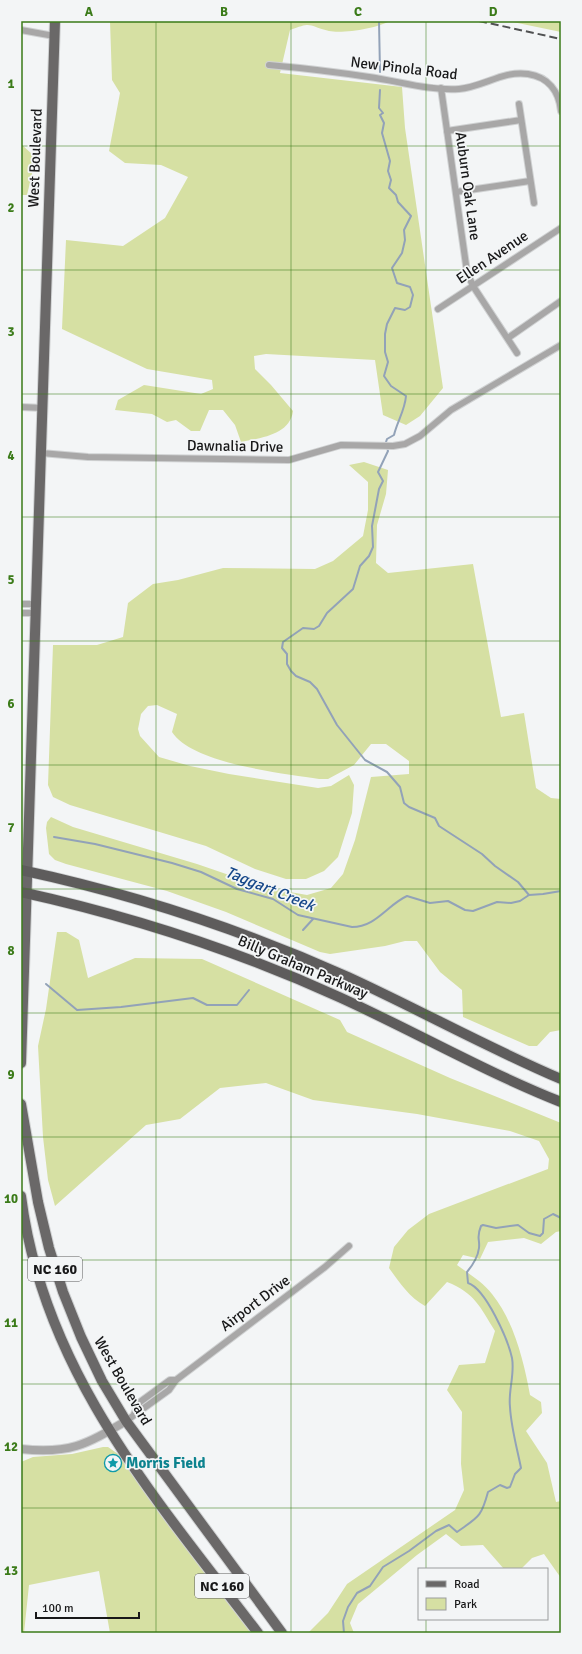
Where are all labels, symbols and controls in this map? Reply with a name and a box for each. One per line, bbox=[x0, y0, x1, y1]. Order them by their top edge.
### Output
text: A bbox=[85, 4, 94, 20]
text: B bbox=[220, 4, 228, 20]
text: C bbox=[354, 4, 362, 20]
text: D bbox=[489, 4, 498, 20]
street label: New Pinola Road bbox=[349, 53, 459, 83]
text: 1 bbox=[7, 76, 15, 92]
street label: West Boulevard bbox=[24, 108, 46, 208]
street label: Auburn Oak Lane bbox=[451, 131, 485, 241]
text: 2 bbox=[7, 200, 15, 216]
street label: Ellen Avenue bbox=[453, 226, 531, 288]
text: 3 bbox=[7, 324, 15, 340]
street label: Dawnalia Drive bbox=[187, 436, 283, 456]
text: 4 bbox=[7, 448, 15, 464]
text: 5 bbox=[7, 572, 15, 588]
text: 6 bbox=[7, 696, 15, 712]
text: 7 bbox=[7, 820, 15, 836]
water label: Taggart Creek bbox=[222, 862, 319, 917]
street label: Billy Graham Parkway bbox=[235, 931, 371, 1003]
text: 8 bbox=[7, 943, 15, 959]
text: 9 bbox=[7, 1067, 15, 1083]
text: 10 bbox=[4, 1191, 18, 1207]
road number: NC 160 bbox=[28, 1257, 82, 1281]
street label: Airport Drive bbox=[217, 1271, 293, 1335]
text: 11 bbox=[4, 1315, 18, 1331]
street label: West Boulevard bbox=[90, 1334, 156, 1428]
text: 12 bbox=[4, 1439, 18, 1455]
place icon: Morris Field bbox=[103, 1453, 123, 1473]
place label: Morris Field bbox=[126, 1454, 206, 1472]
text: 13 bbox=[4, 1563, 18, 1579]
legend bbox=[418, 1568, 548, 1620]
road number: NC 160 bbox=[195, 1574, 249, 1598]
text: Road bbox=[454, 1577, 480, 1592]
scale bar bbox=[36, 1594, 139, 1620]
text: Park bbox=[454, 1597, 477, 1612]
text: 100 m bbox=[42, 1601, 74, 1616]

